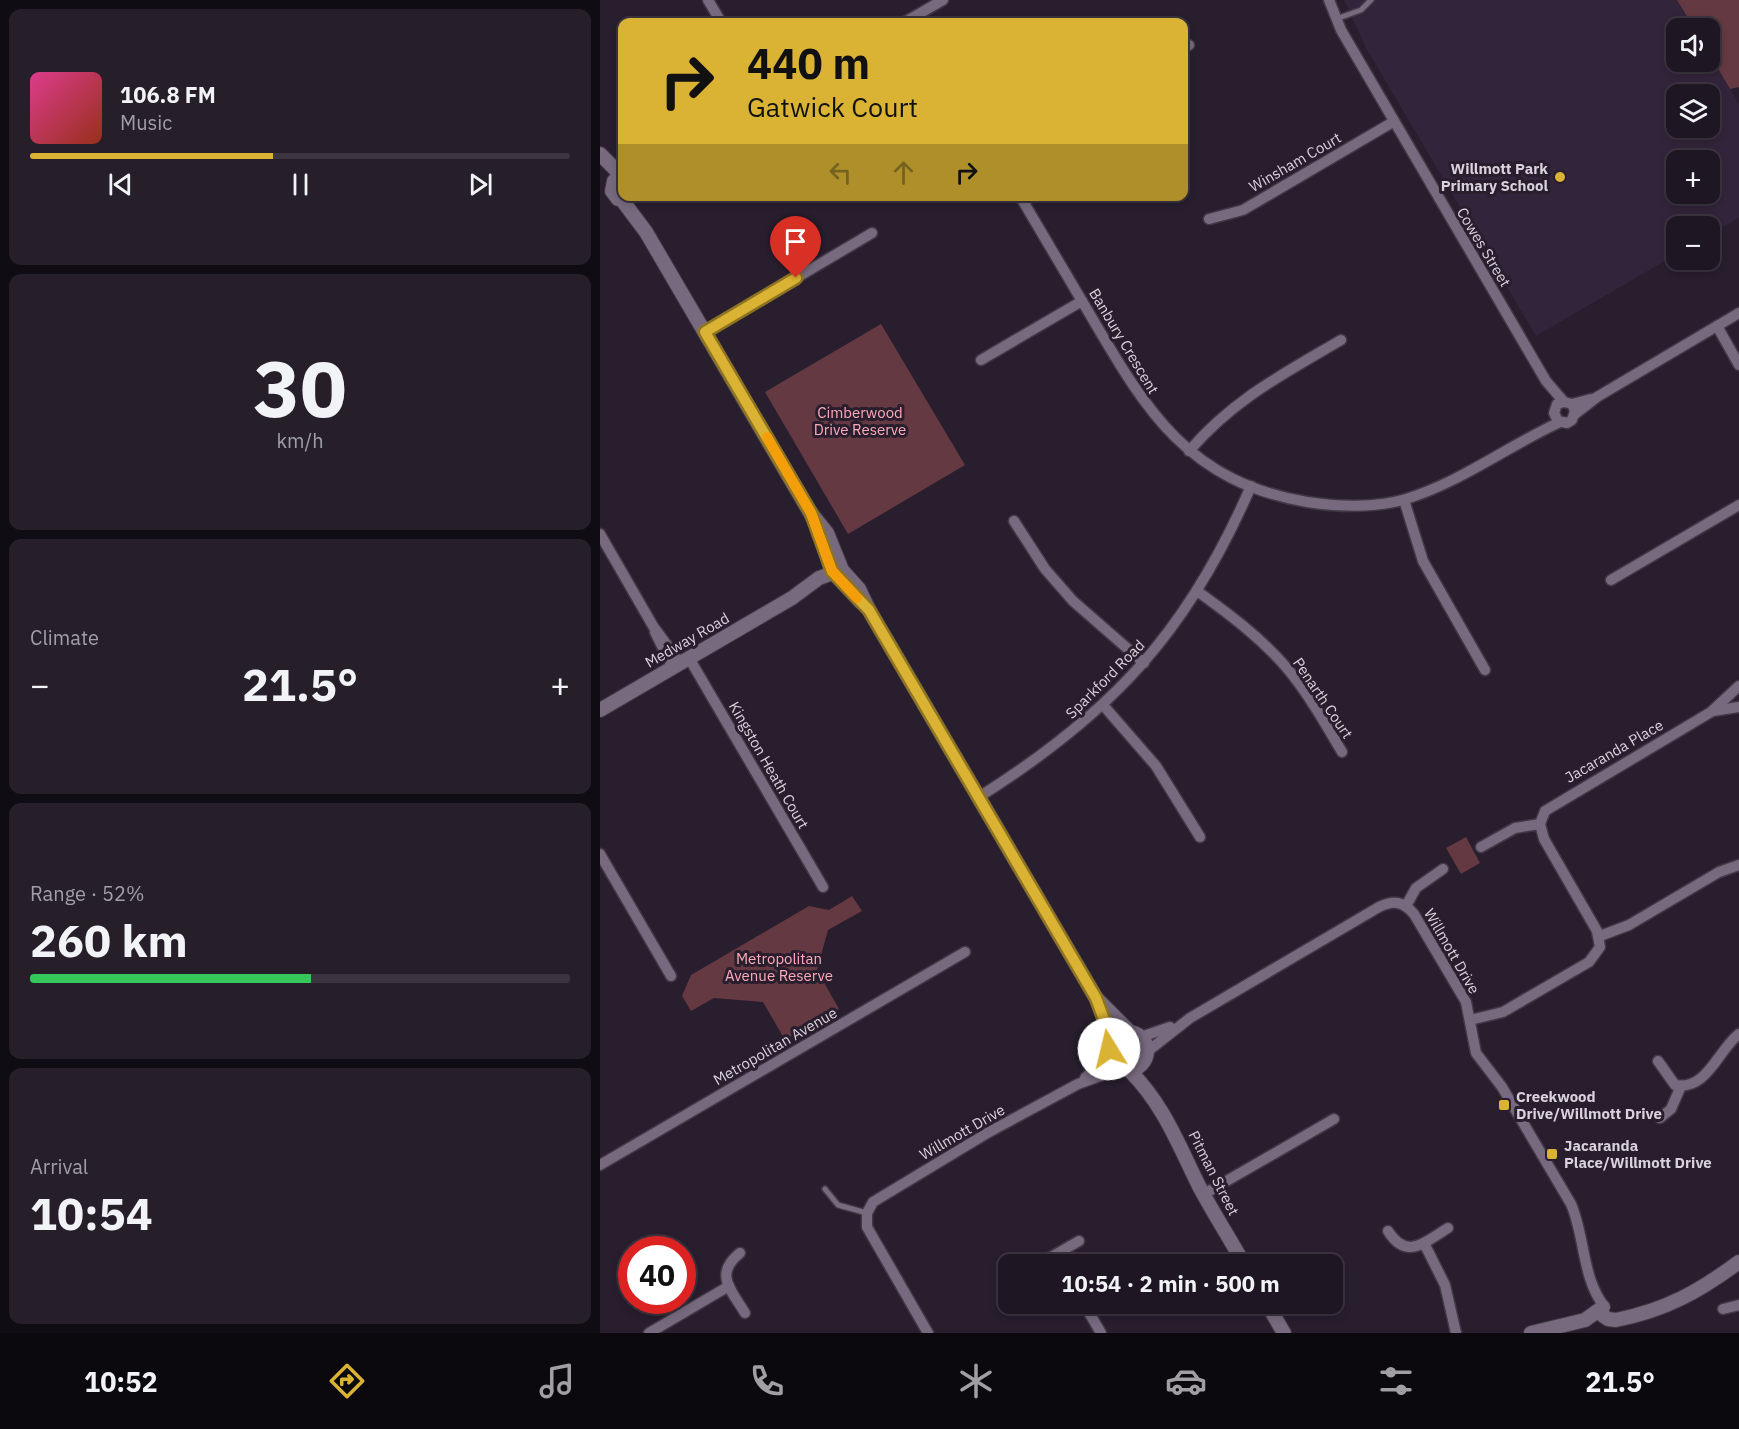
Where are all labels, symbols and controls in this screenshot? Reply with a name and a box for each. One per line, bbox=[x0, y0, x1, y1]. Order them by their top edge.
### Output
map controls bbox=[1666, 18, 1720, 270]
button: sound bbox=[1666, 18, 1720, 72]
text: 440 m bbox=[747, 36, 870, 91]
icon: right bbox=[648, 42, 726, 120]
text: 106.8 FM bbox=[120, 80, 216, 109]
button: layers bbox=[1666, 84, 1720, 138]
text: Gatwick Court bbox=[747, 89, 918, 124]
text: Music bbox=[120, 109, 172, 136]
street label: Winsham Court bbox=[1246, 128, 1344, 196]
button: + bbox=[1666, 150, 1720, 204]
icon: left bbox=[824, 156, 857, 189]
icon: ahead bbox=[887, 156, 920, 189]
icon: right bbox=[950, 156, 983, 189]
place label: Willmott Park Primary School bbox=[1441, 159, 1548, 195]
icon: previous bbox=[104, 168, 137, 201]
icon: pause bbox=[284, 168, 317, 201]
icon: next bbox=[464, 168, 497, 201]
marker: Willmott Park Primary School bbox=[1553, 170, 1567, 184]
street label: Cowes Street bbox=[1453, 204, 1515, 290]
pin bbox=[770, 216, 821, 278]
button: − bbox=[1666, 216, 1720, 270]
icon: arrive bbox=[779, 225, 812, 258]
street label: Banbury Crescent bbox=[1085, 285, 1163, 397]
text: 30 bbox=[253, 337, 347, 438]
park label: Cimberwood Drive Reserve bbox=[814, 403, 906, 439]
text: km/h bbox=[276, 427, 324, 454]
street label: Medway Road bbox=[642, 608, 732, 672]
text: Climate bbox=[30, 624, 99, 651]
street label: Sparkford Road bbox=[1061, 635, 1149, 723]
street label: Penarth Court bbox=[1289, 654, 1357, 742]
text: 21.5° bbox=[242, 655, 358, 713]
text: − bbox=[30, 663, 50, 706]
text: + bbox=[550, 663, 570, 706]
street label: Kingston Heath Court bbox=[725, 698, 813, 832]
street label: Jacaranda Place bbox=[1561, 715, 1667, 787]
text: Range · 52% bbox=[30, 880, 145, 907]
street label: Willmott Drive bbox=[1420, 905, 1484, 997]
text: 260 km bbox=[30, 911, 188, 969]
park label: Metropolitan Avenue Reserve bbox=[725, 949, 833, 985]
street label: Metropolitan Avenue bbox=[710, 1003, 840, 1089]
position arrow bbox=[1077, 1017, 1141, 1081]
place label: Creekwood Drive/Willmott Drive bbox=[1516, 1087, 1662, 1123]
marker: Creekwood Drive/Willmott Drive bbox=[1497, 1098, 1511, 1112]
street label: Willmott Drive bbox=[916, 1100, 1008, 1164]
street label: Pitman Street bbox=[1185, 1128, 1243, 1218]
place label: Jacaranda Place/Willmott Drive bbox=[1564, 1136, 1712, 1172]
marker: Jacaranda Place/Willmott Drive bbox=[1545, 1147, 1559, 1161]
text: Arrival bbox=[30, 1153, 88, 1180]
text: 10:54 bbox=[30, 1184, 153, 1242]
speed limit sign: 40 bbox=[618, 1236, 696, 1314]
text: 10:54 · 2 min · 500 m bbox=[1061, 1269, 1280, 1298]
icon: directions bbox=[326, 1360, 368, 1402]
icon: music bbox=[536, 1360, 578, 1402]
icon: phone bbox=[746, 1360, 788, 1402]
icon: climate bbox=[955, 1360, 997, 1402]
icon: car bbox=[1165, 1360, 1207, 1402]
icon: filters bbox=[1375, 1360, 1417, 1402]
text: 10:52 bbox=[84, 1364, 158, 1399]
text: 21.5° bbox=[1585, 1364, 1655, 1399]

